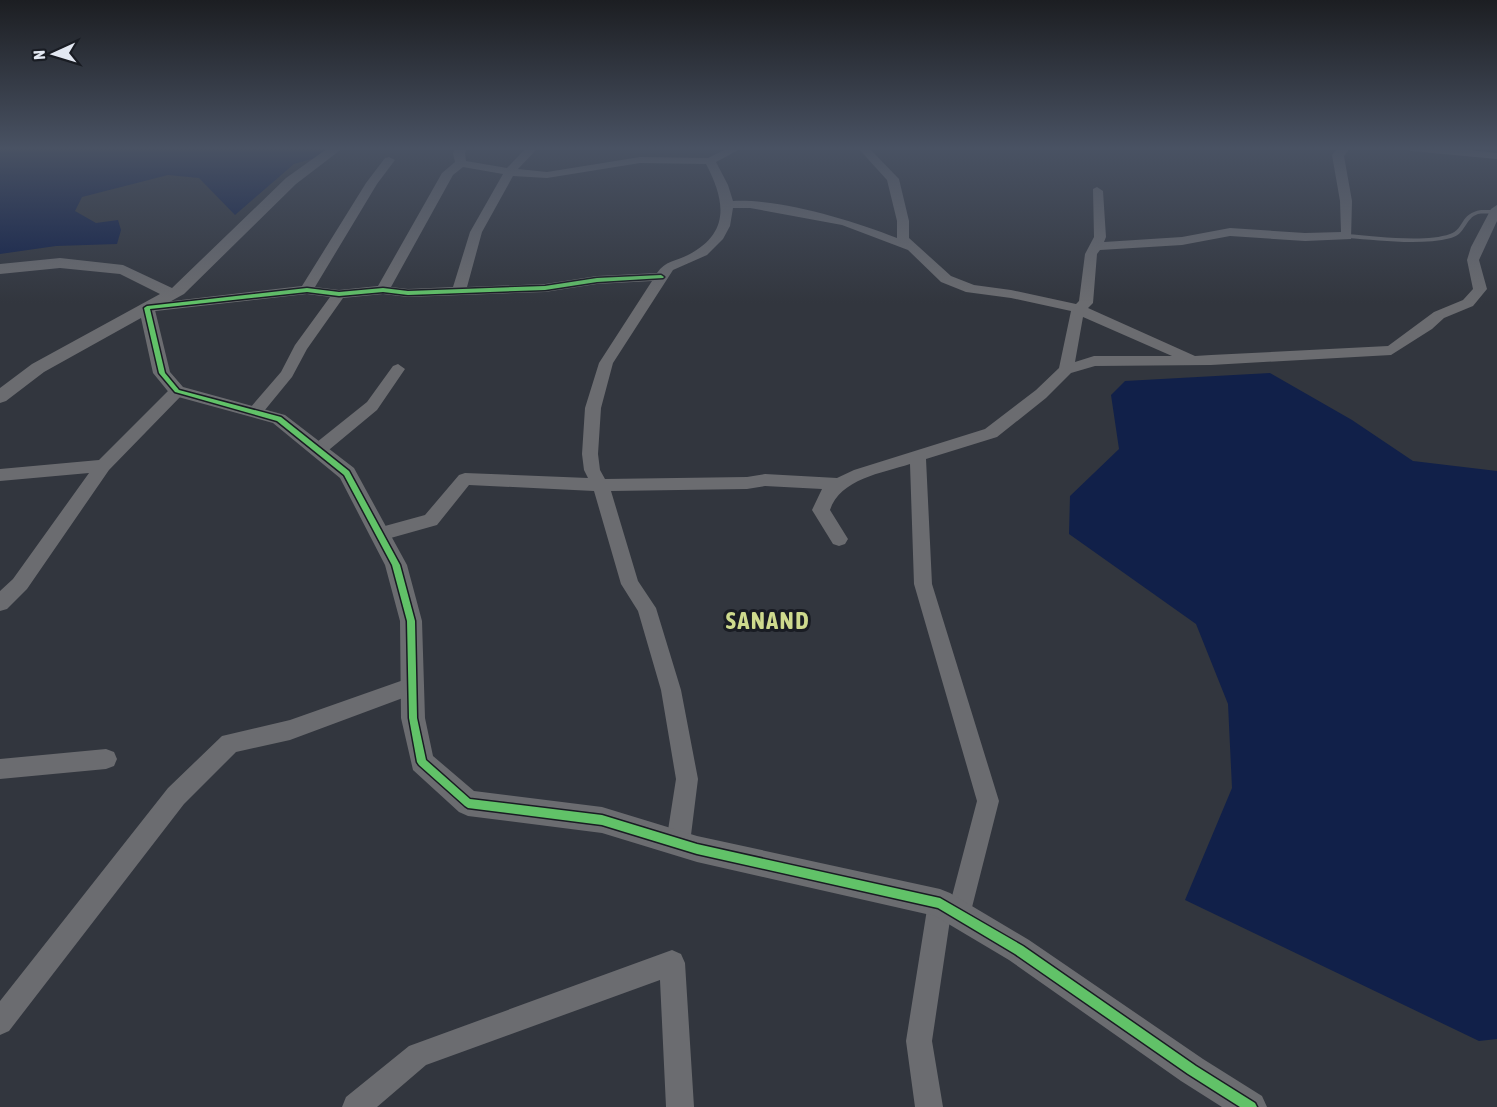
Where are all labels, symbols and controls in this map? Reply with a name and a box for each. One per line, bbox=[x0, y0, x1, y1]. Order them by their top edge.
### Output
north arrow bbox=[24, 24, 84, 84]
text: N bbox=[30, 50, 48, 60]
district label: SANAND bbox=[726, 607, 810, 634]

